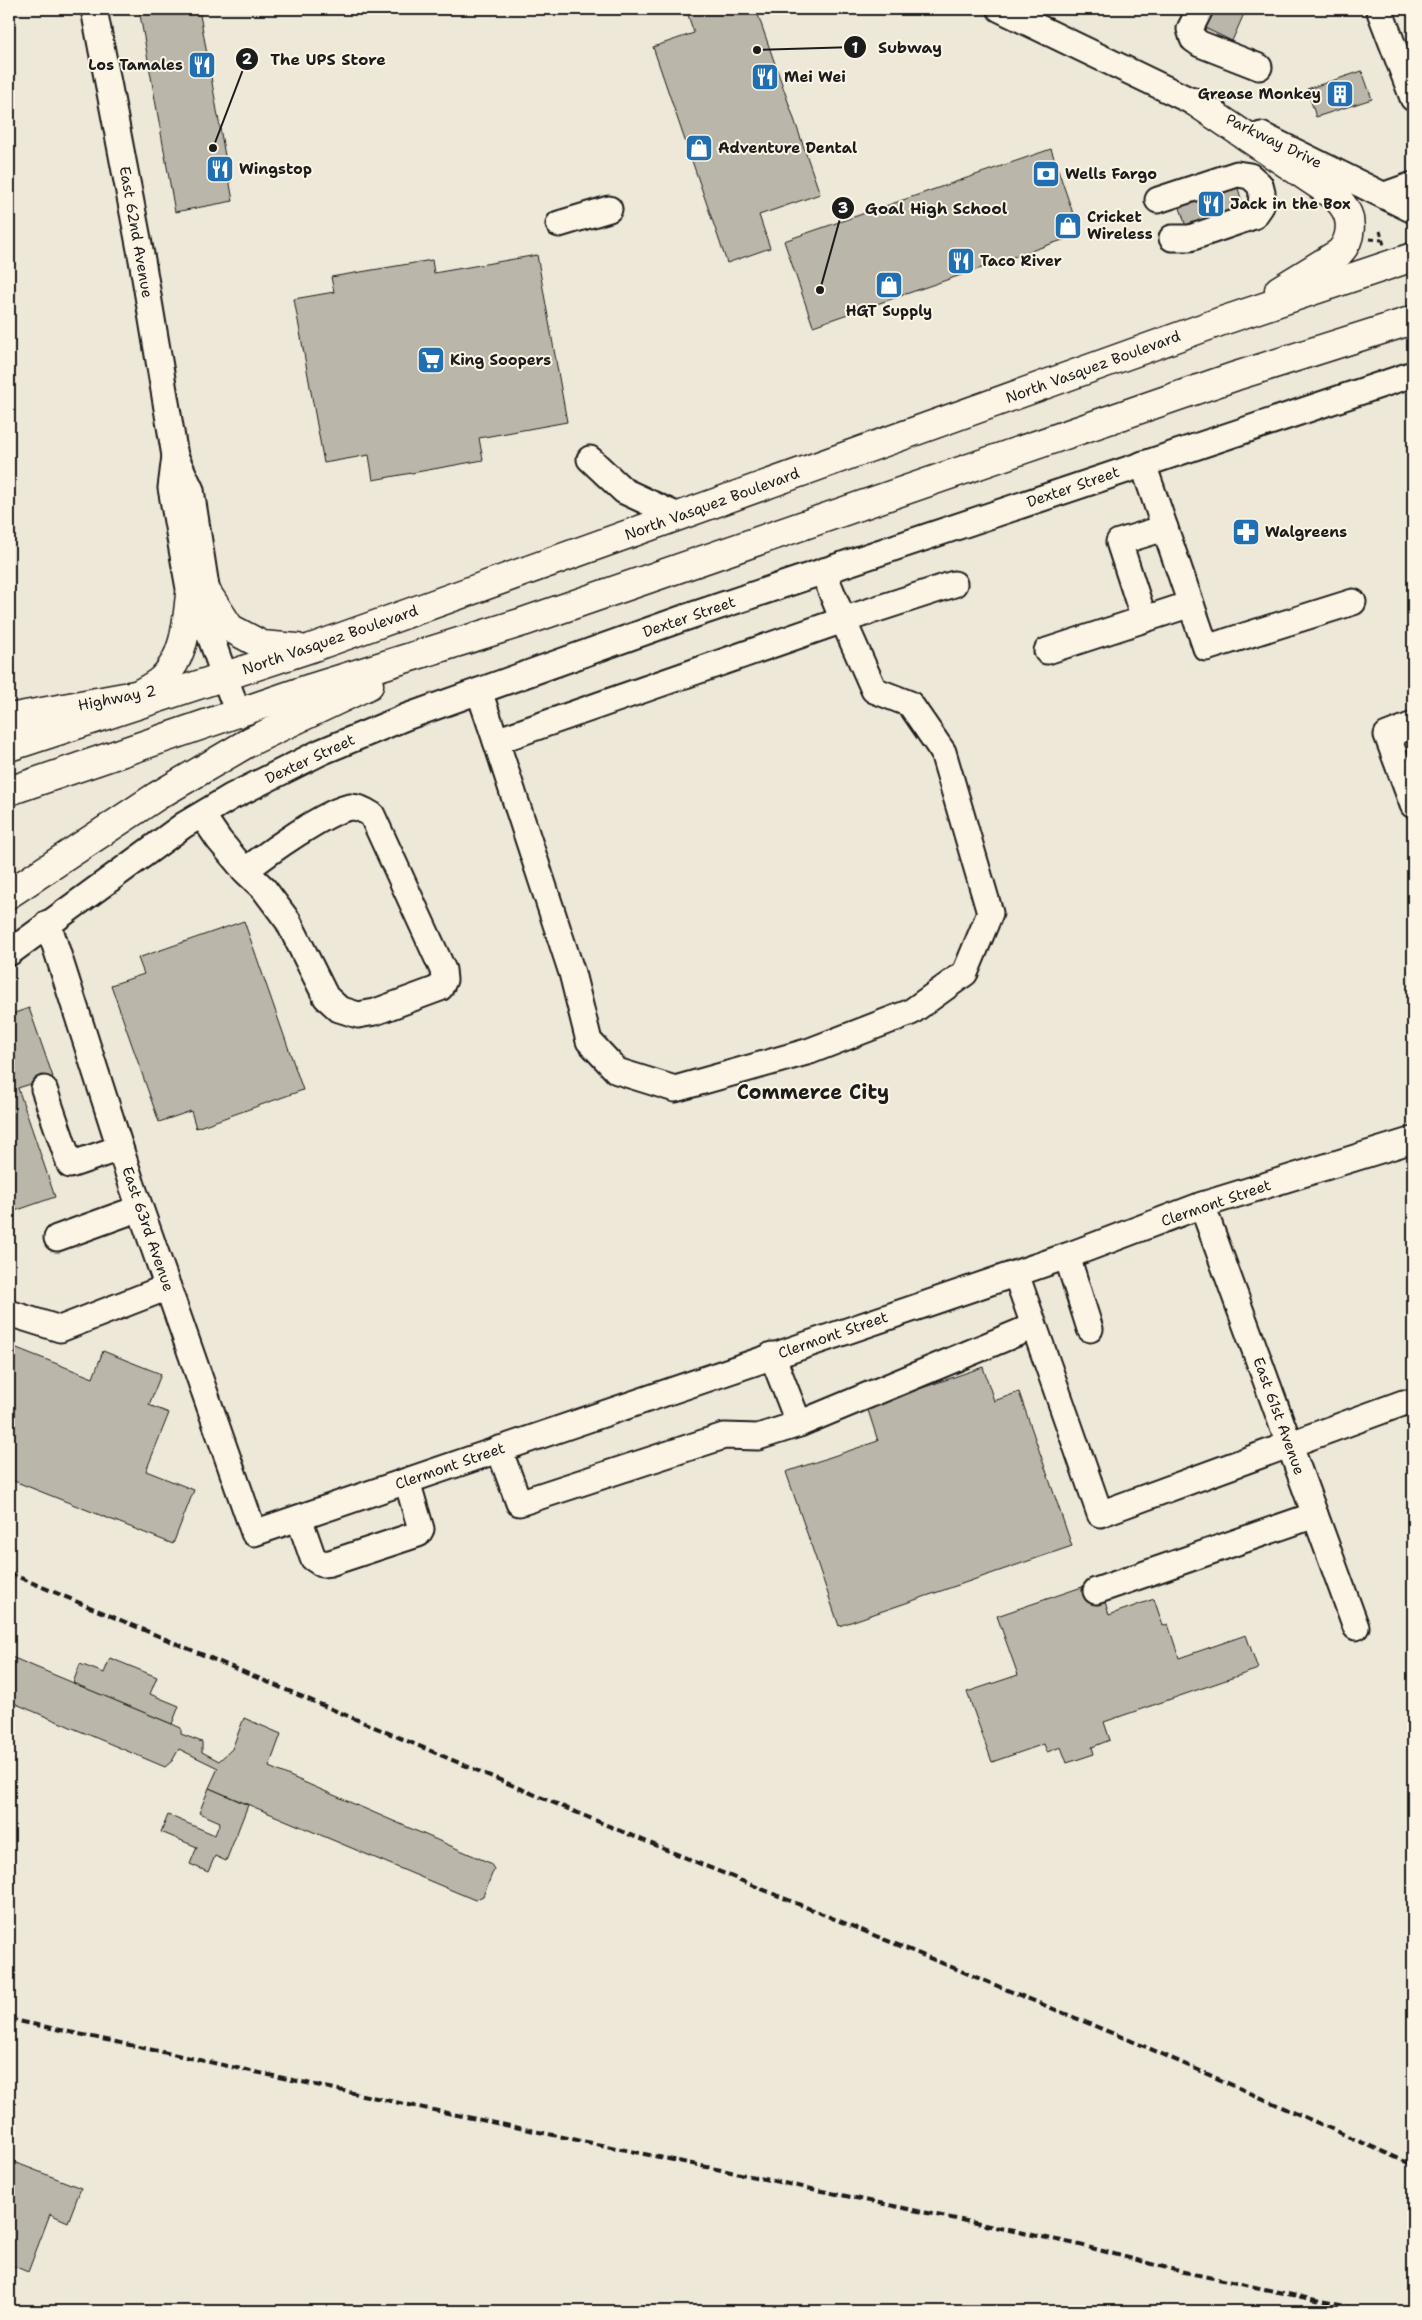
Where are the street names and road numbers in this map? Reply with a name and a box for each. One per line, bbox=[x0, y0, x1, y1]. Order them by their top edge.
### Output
street label: Parkway Drive bbox=[1223, 109, 1325, 173]
street label: East 62nd Avenue bbox=[115, 165, 157, 299]
street label: North Vasquez Boulevard bbox=[1003, 326, 1184, 408]
street label: Dexter Street bbox=[1024, 462, 1122, 512]
street label: North Vasquez Boulevard bbox=[622, 463, 803, 545]
street label: Dexter Street bbox=[640, 592, 738, 642]
street label: North Vasquez Boulevard bbox=[239, 600, 421, 680]
street label: Highway 2 bbox=[76, 681, 158, 715]
street label: Dexter Street bbox=[262, 729, 358, 789]
street label: East 63rd Avenue bbox=[117, 1164, 179, 1294]
street label: Clermont Street bbox=[1158, 1175, 1274, 1231]
street label: Clermont Street bbox=[775, 1307, 891, 1363]
street label: East 61st Avenue bbox=[1248, 1354, 1310, 1478]
street label: Clermont Street bbox=[392, 1438, 508, 1494]

